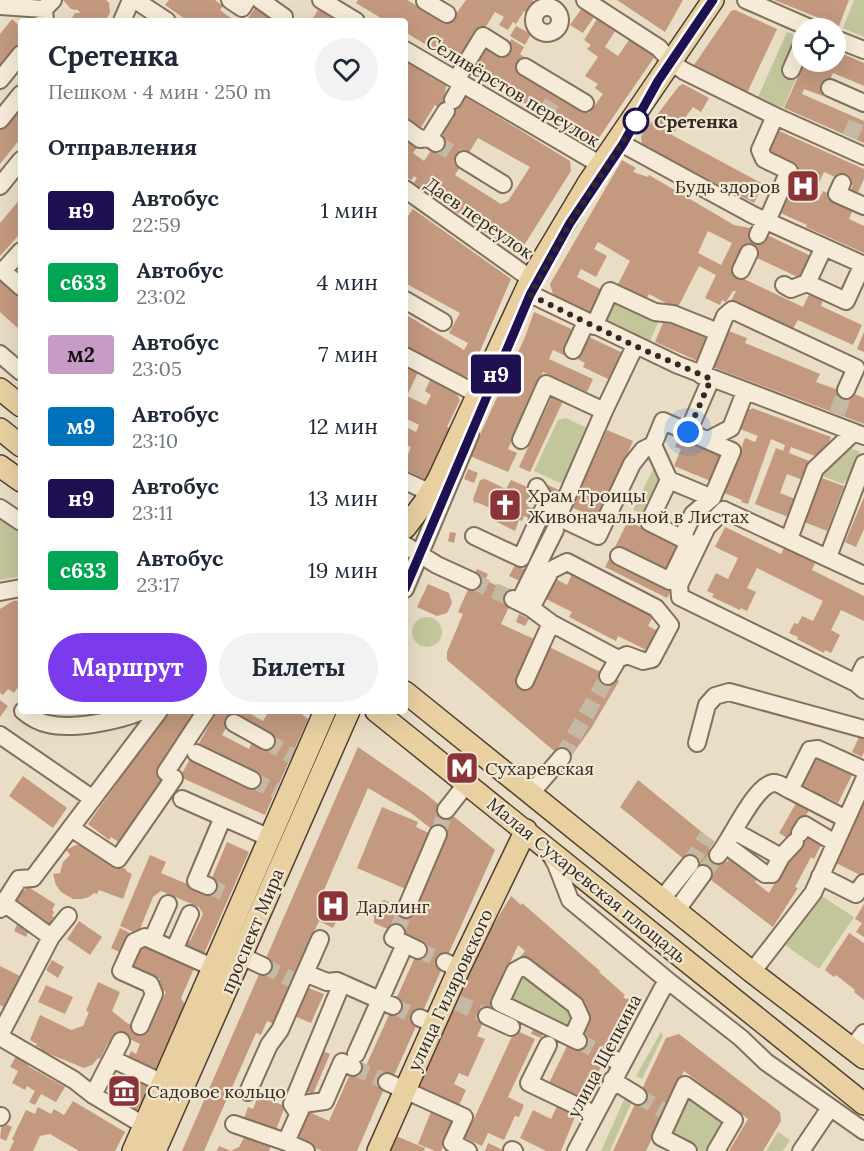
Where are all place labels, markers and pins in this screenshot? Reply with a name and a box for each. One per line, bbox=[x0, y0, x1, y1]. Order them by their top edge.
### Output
marker: Сретенка bbox=[623, 108, 649, 134]
place label: Сретенка bbox=[654, 110, 739, 133]
hospital icon: Будь здоров bbox=[785, 168, 821, 204]
place label: Будь здоров bbox=[675, 175, 780, 198]
place label: Храм Троицы Живоначальной в Листах bbox=[528, 484, 749, 528]
church icon: Храм Троицы Живоначальной в Листах bbox=[487, 487, 523, 523]
metro station icon: Сухаревская bbox=[444, 750, 480, 786]
place label: Сухаревская bbox=[485, 757, 594, 780]
hospital icon: Дарлинг bbox=[315, 888, 351, 924]
place label: Дарлинг bbox=[356, 895, 430, 918]
museum icon: Садовое кольцо bbox=[106, 1073, 142, 1109]
place label: Садовое кольцо bbox=[147, 1080, 286, 1103]

